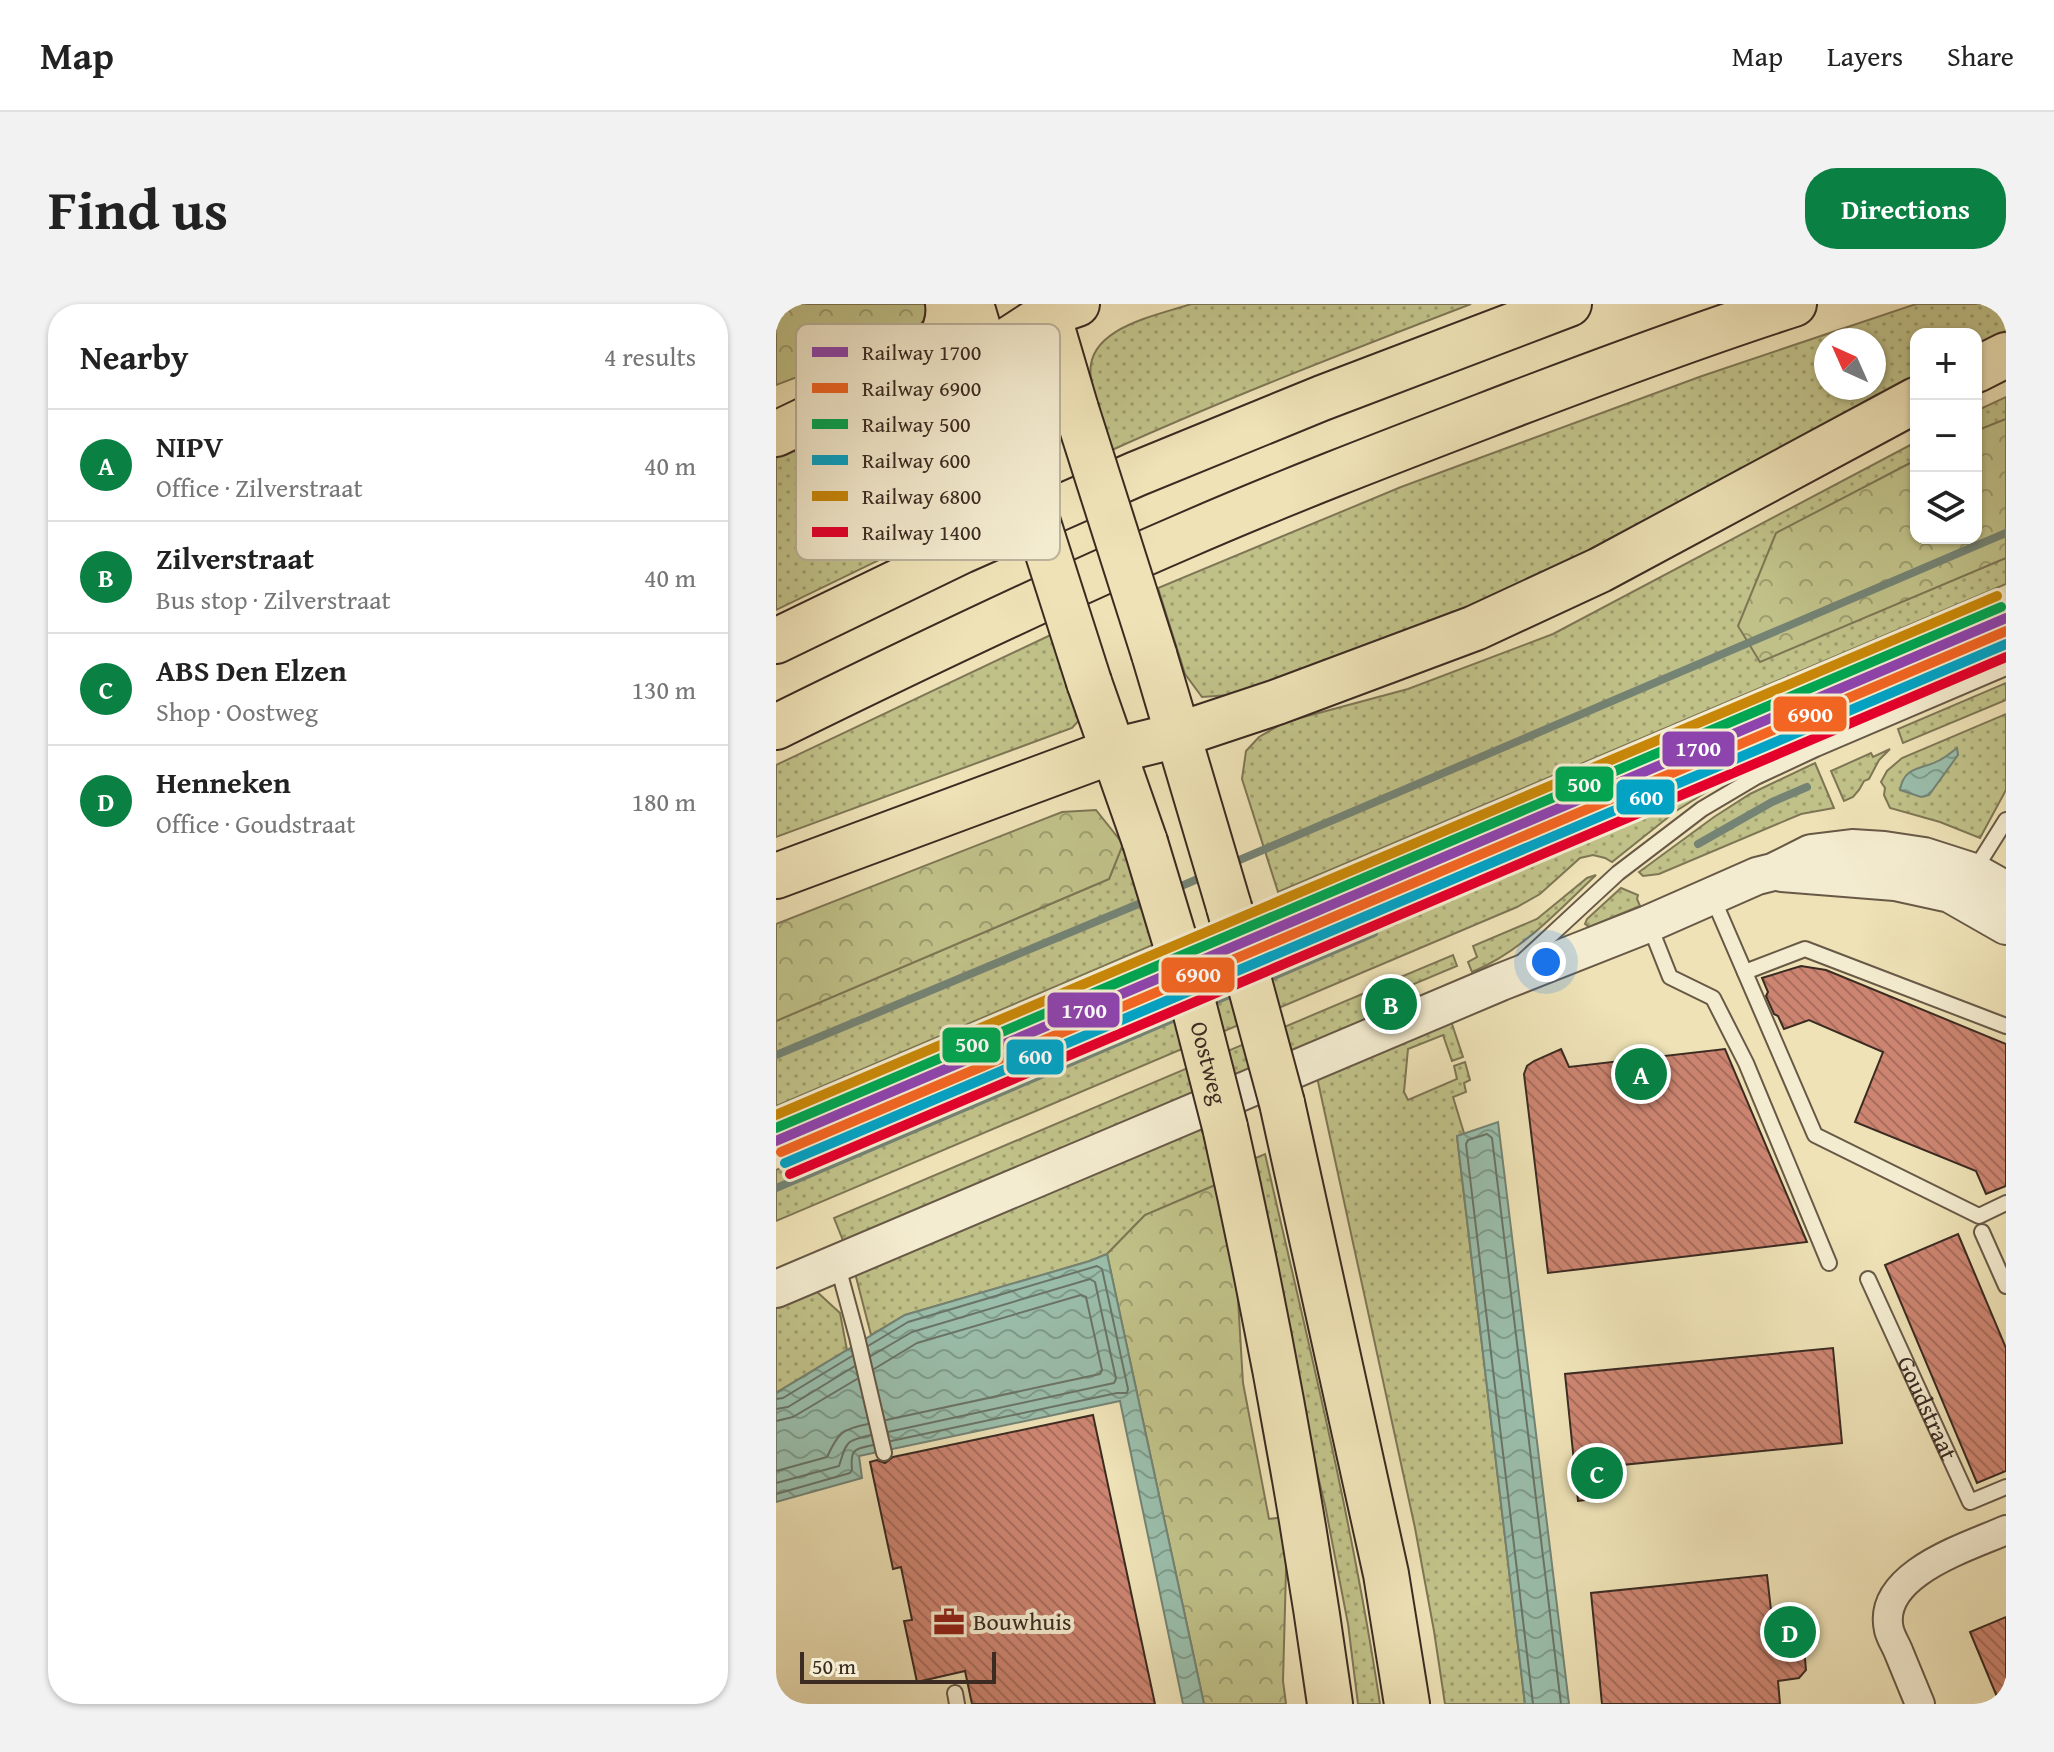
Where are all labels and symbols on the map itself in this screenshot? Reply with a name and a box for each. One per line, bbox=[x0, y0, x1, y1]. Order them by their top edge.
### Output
legend bbox=[796, 324, 1060, 560]
north arrow bbox=[1814, 328, 1886, 400]
text: Railway 1700 bbox=[862, 336, 981, 368]
text: Railway 6900 bbox=[862, 372, 981, 404]
text: Railway 500 bbox=[862, 408, 971, 440]
text: Railway 600 bbox=[862, 444, 971, 476]
text: Railway 6800 bbox=[862, 480, 981, 512]
text: Railway 1400 bbox=[862, 516, 981, 548]
line badge: 6900 bbox=[1772, 695, 1848, 733]
text: 6900 bbox=[1787, 698, 1833, 730]
line badge: 1700 bbox=[1661, 730, 1736, 768]
text: 1700 bbox=[1675, 732, 1721, 764]
line badge: 500 bbox=[1554, 765, 1615, 803]
text: 500 bbox=[1567, 768, 1601, 800]
line badge: 600 bbox=[1615, 778, 1676, 816]
text: 600 bbox=[1629, 781, 1663, 813]
your location bbox=[1526, 942, 1566, 982]
line badge: 6900 bbox=[1160, 956, 1236, 994]
text: 6900 bbox=[1175, 958, 1221, 990]
pin: B bbox=[1365, 974, 1417, 1034]
line badge: 1700 bbox=[1046, 991, 1121, 1029]
text: 1700 bbox=[1061, 994, 1107, 1026]
street label: Oostweg bbox=[1182, 1018, 1237, 1108]
line badge: 500 bbox=[941, 1026, 1002, 1064]
text: 500 bbox=[955, 1028, 989, 1060]
line badge: 600 bbox=[1005, 1038, 1065, 1076]
text: 600 bbox=[1018, 1040, 1052, 1072]
pin: A bbox=[1615, 1044, 1667, 1104]
street label: Goudstraat bbox=[1889, 1350, 1967, 1466]
pin: C bbox=[1571, 1443, 1623, 1503]
pin: D bbox=[1764, 1602, 1816, 1662]
place label: Bouwhuis bbox=[973, 1604, 1072, 1639]
office icon: Bouwhuis bbox=[932, 1605, 966, 1639]
scale bar bbox=[800, 1648, 996, 1684]

